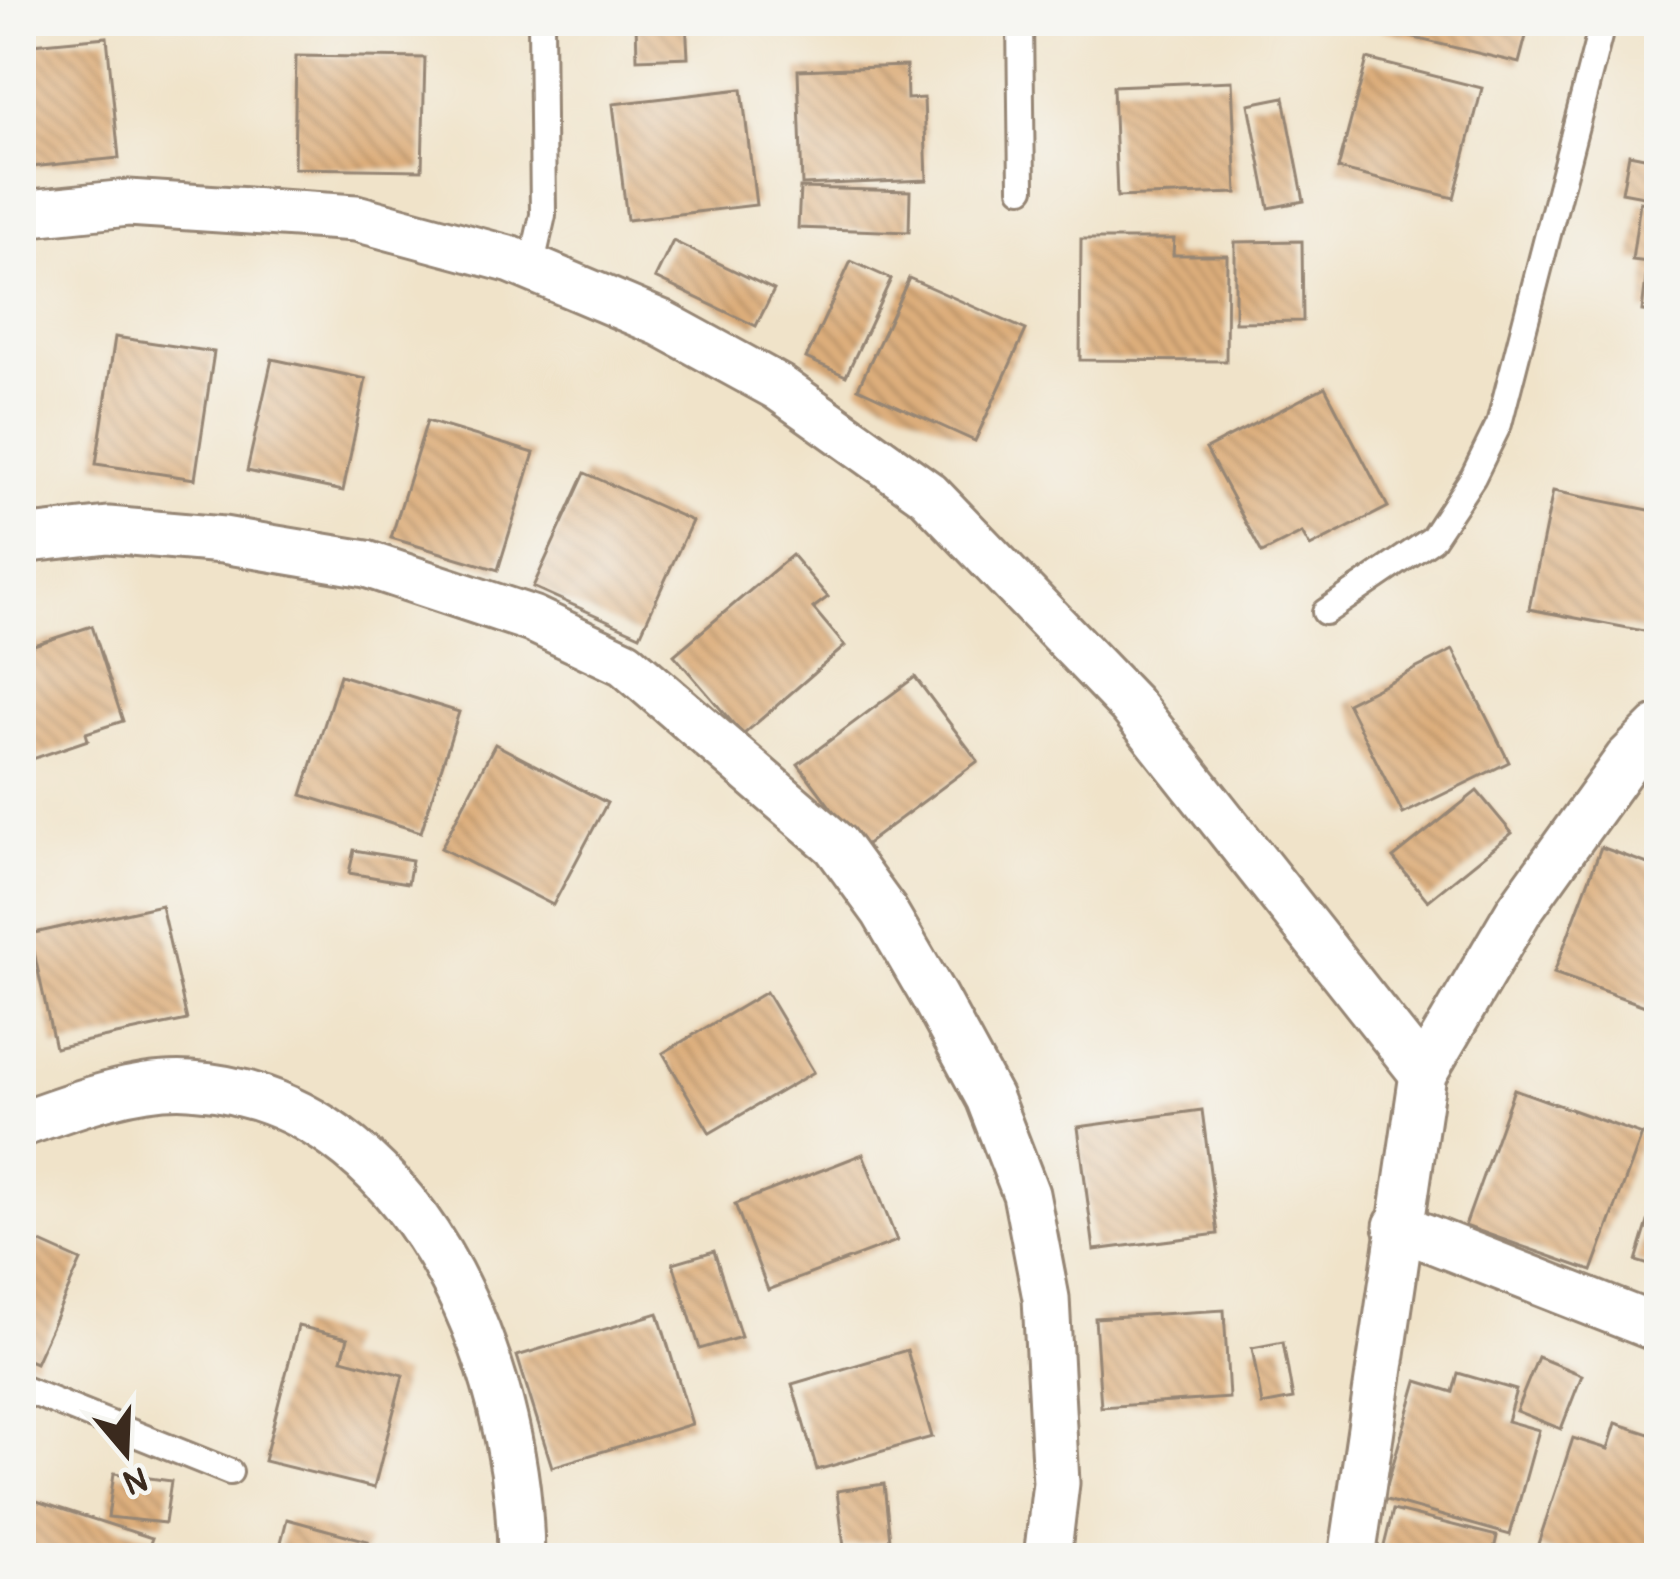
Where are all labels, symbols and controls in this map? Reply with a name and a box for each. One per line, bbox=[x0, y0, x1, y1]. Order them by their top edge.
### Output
north arrow bbox=[66, 1393, 186, 1513]
text: N bbox=[118, 1457, 153, 1503]

